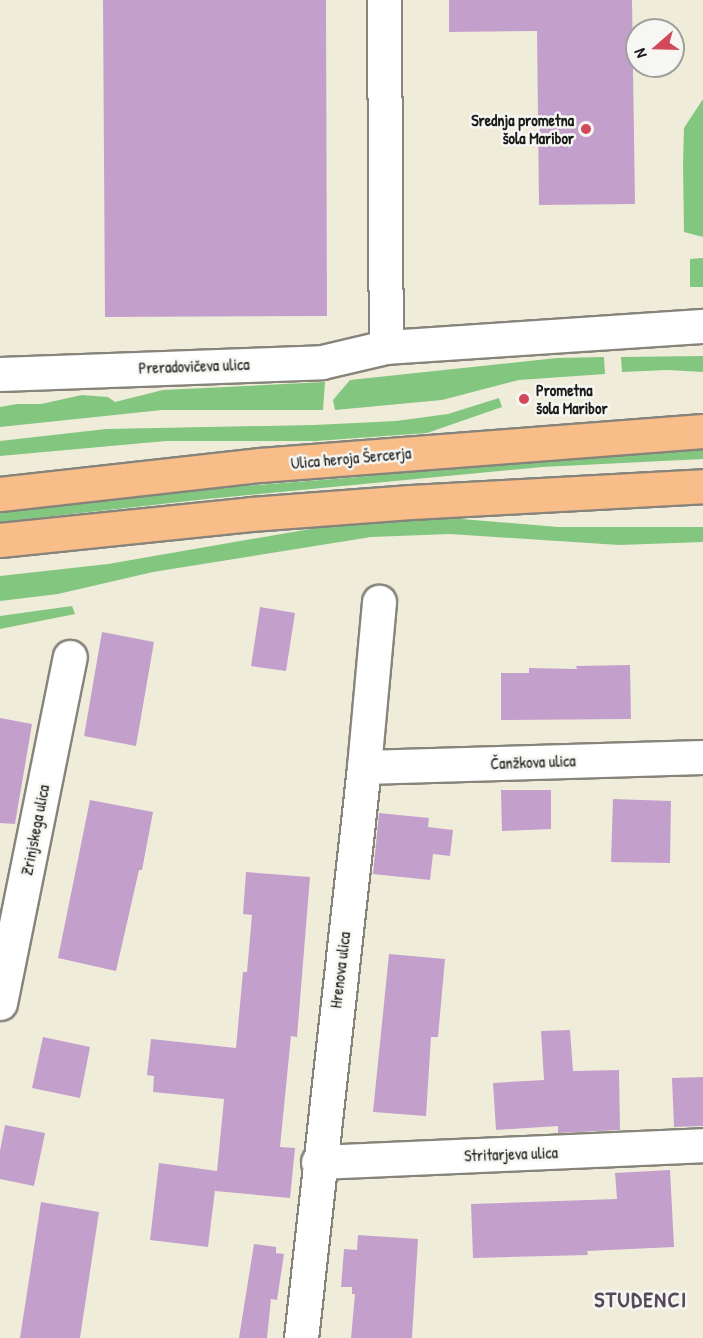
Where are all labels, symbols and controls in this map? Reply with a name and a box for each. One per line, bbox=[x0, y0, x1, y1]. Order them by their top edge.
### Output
north arrow bbox=[625, 18, 685, 78]
text: N bbox=[628, 46, 652, 61]
place label: Srednja prometna šola Maribor bbox=[471, 110, 574, 148]
marker: Srednja prometna šola Maribor bbox=[579, 122, 593, 136]
street label: Preradovičeva ulica bbox=[138, 354, 250, 378]
place label: Prometna šola Maribor bbox=[536, 380, 608, 418]
marker: Prometna šola Maribor bbox=[517, 392, 531, 406]
street label: Ulica heroja Šercerja bbox=[290, 443, 412, 473]
street label: Čanžkova ulica bbox=[490, 751, 576, 773]
street label: Zrinjskega ulica bbox=[17, 783, 53, 877]
street label: Hrenova ulica bbox=[326, 931, 354, 1009]
street label: Stritarjeva ulica bbox=[464, 1143, 558, 1165]
district label: STUDENCI bbox=[594, 1287, 688, 1313]

